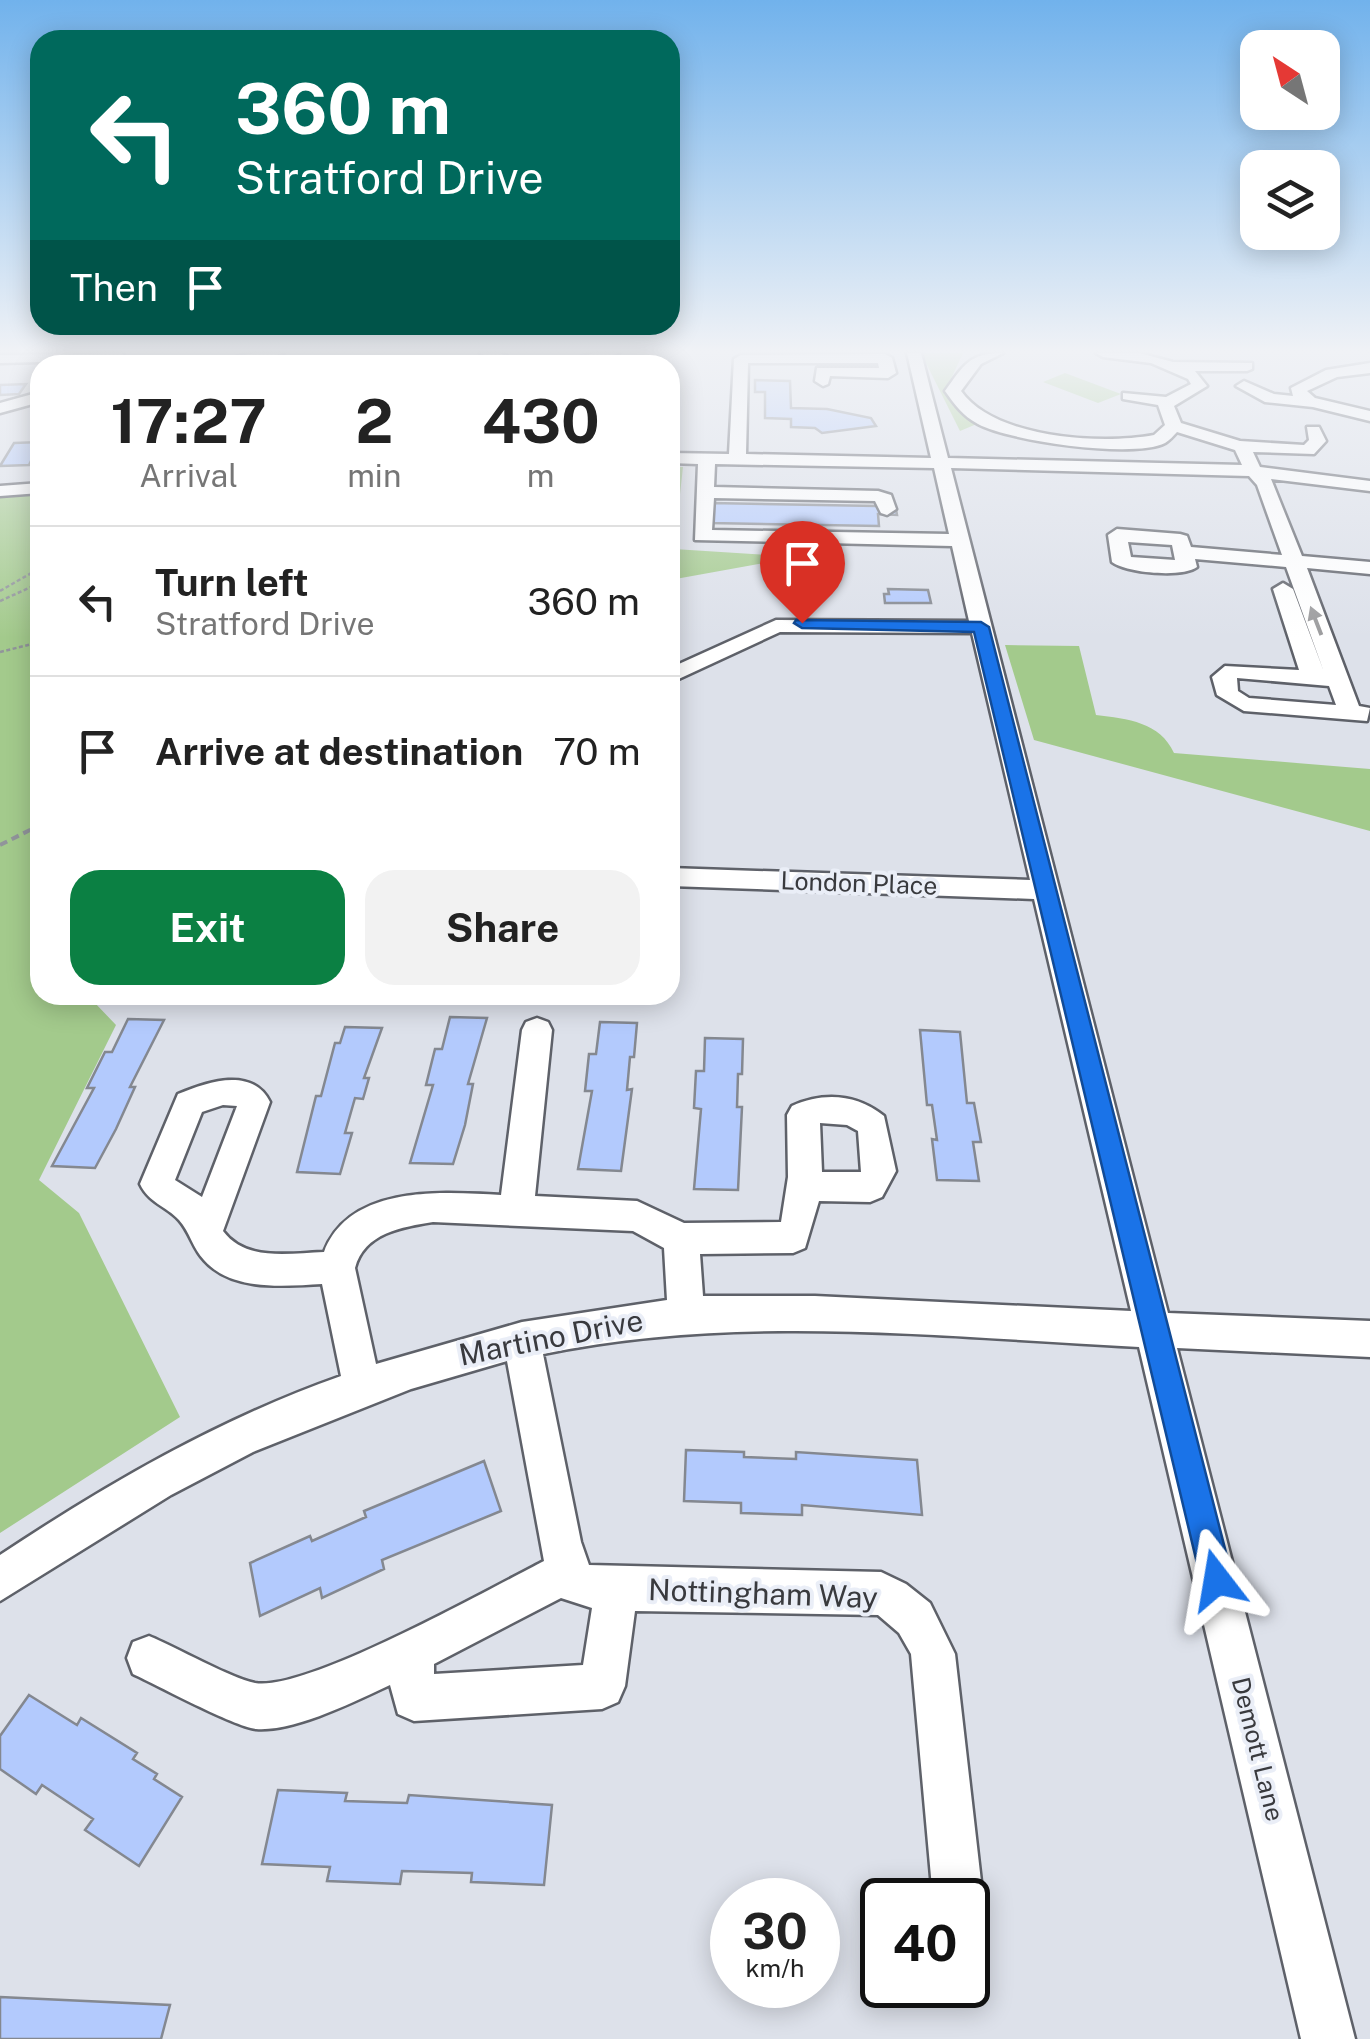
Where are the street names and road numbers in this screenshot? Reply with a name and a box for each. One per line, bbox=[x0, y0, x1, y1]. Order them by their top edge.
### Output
street label: London Place bbox=[780, 865, 938, 901]
street label: Martino Drive bbox=[456, 1302, 646, 1373]
street label: Nottingham Way bbox=[647, 1571, 879, 1615]
street label: Demott Lane bbox=[1226, 1674, 1290, 1824]

